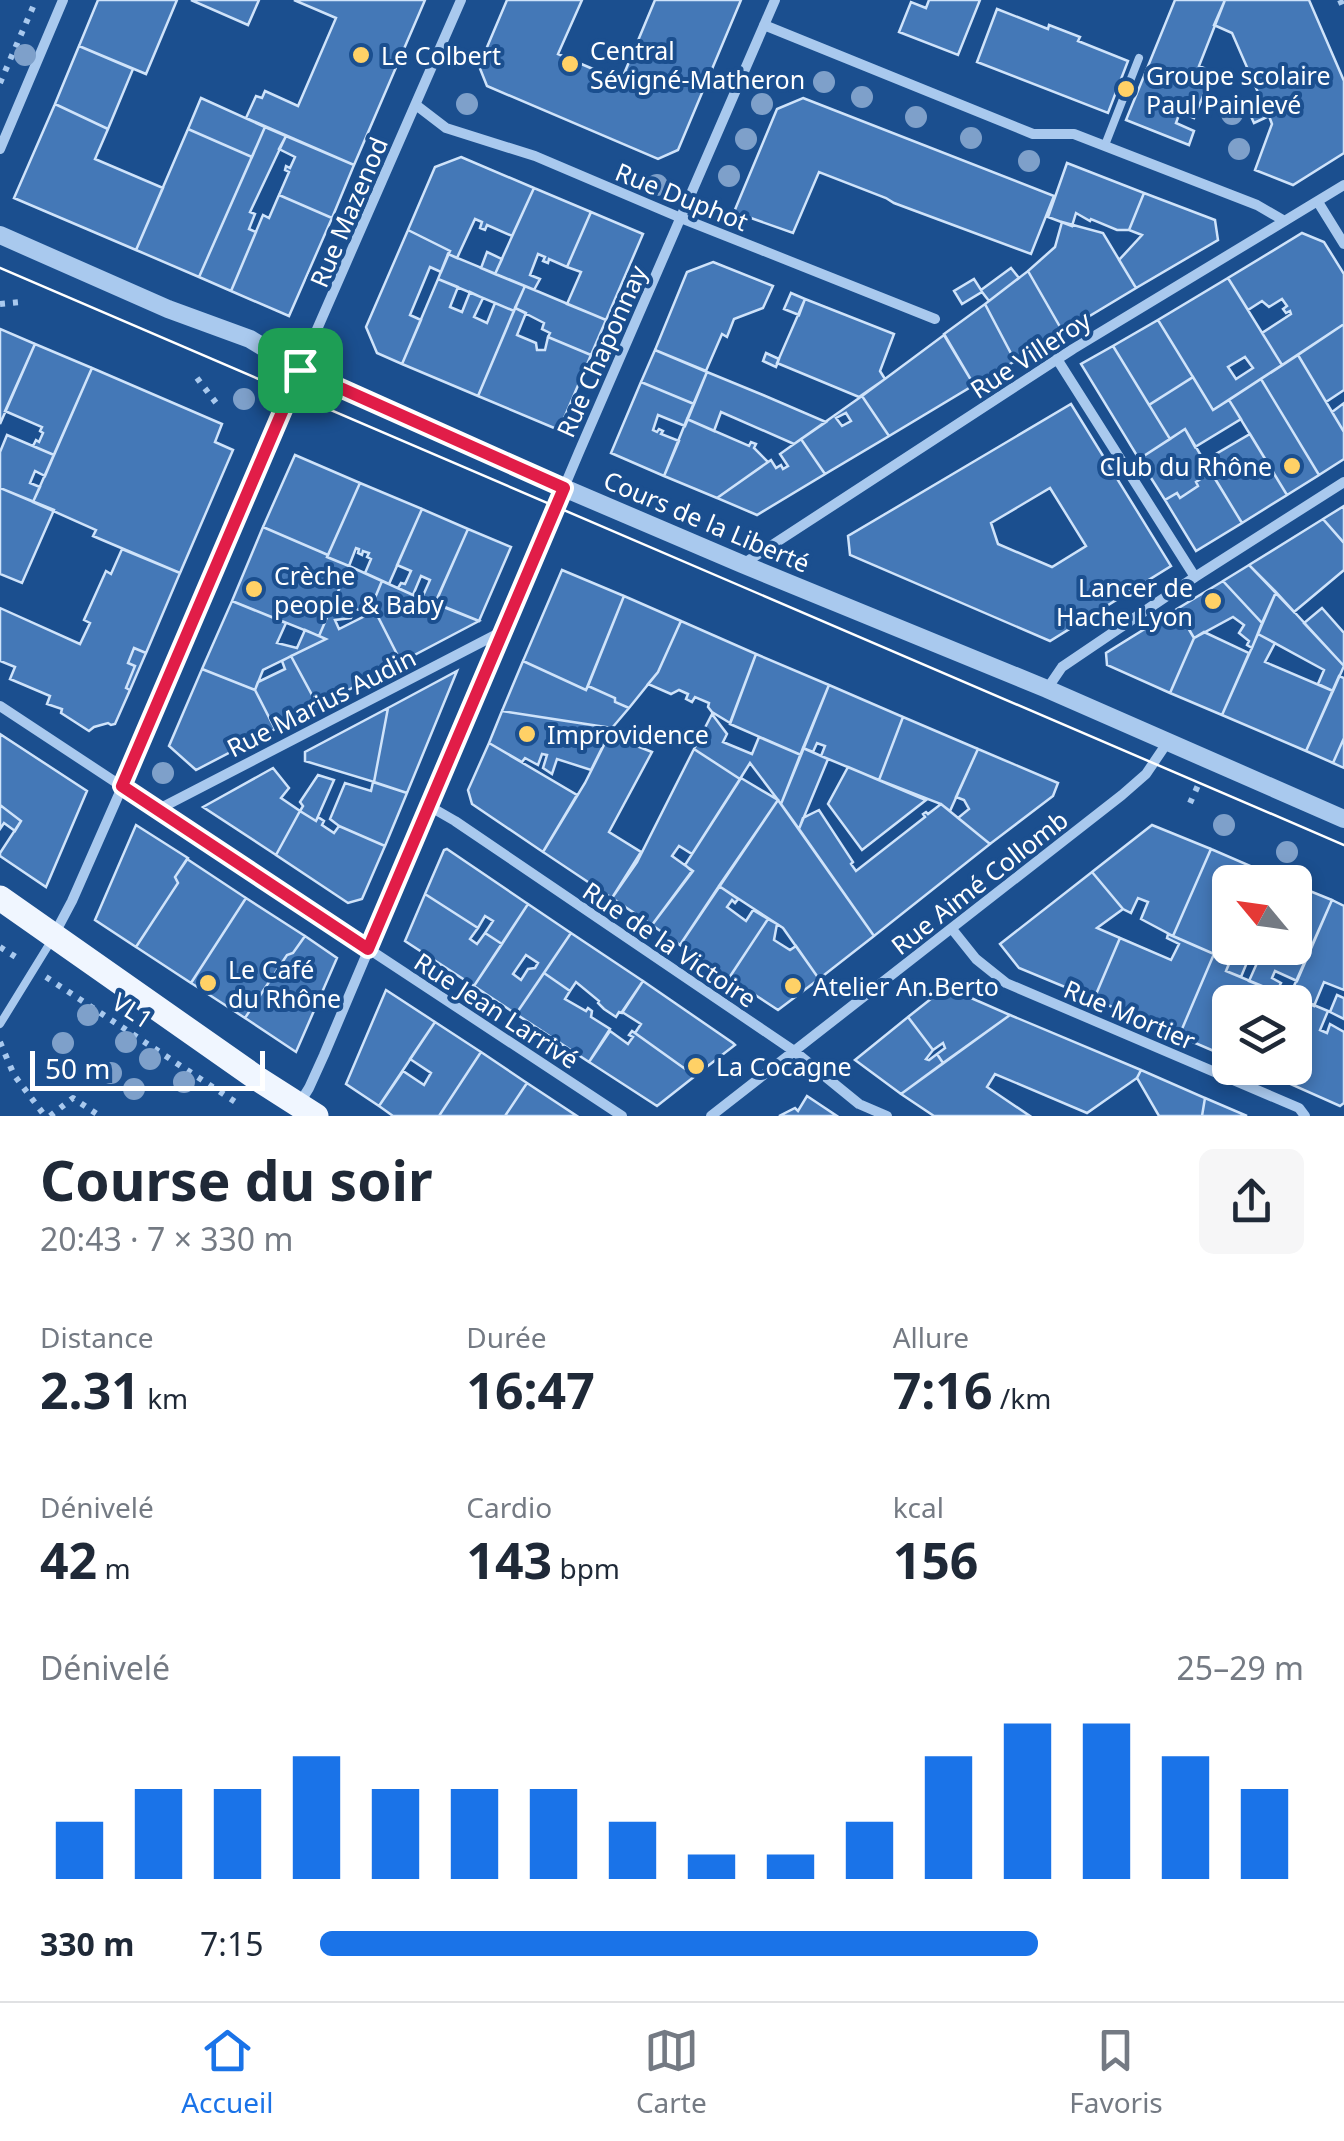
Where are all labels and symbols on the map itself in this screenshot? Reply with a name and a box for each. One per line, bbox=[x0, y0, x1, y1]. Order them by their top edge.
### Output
place label: Central Sévigné-Matheron bbox=[590, 33, 805, 96]
place label: Le Colbert bbox=[381, 38, 501, 72]
marker: Le Colbert bbox=[350, 44, 372, 66]
marker: Central Sévigné-Matheron bbox=[559, 53, 581, 75]
place label: Groupe scolaire Paul Painlevé bbox=[1146, 58, 1331, 121]
marker: Groupe scolaire Paul Painlevé bbox=[1115, 78, 1137, 100]
street label: Rue Mazenod bbox=[301, 132, 395, 292]
street label: Rue Duphot bbox=[611, 154, 753, 238]
street label: Rue Chaponnay bbox=[548, 259, 654, 442]
street label: Rue Villeroy bbox=[963, 302, 1097, 406]
pin bbox=[258, 328, 343, 413]
place label: Club du Rhône bbox=[1099, 449, 1272, 483]
marker: Club du Rhône bbox=[1281, 455, 1303, 477]
street label: Cours de la Liberté bbox=[599, 462, 815, 580]
place label: Crèche people & Baby bbox=[274, 558, 444, 621]
place label: Lancer de Hache Lyon bbox=[1056, 570, 1193, 633]
marker: Crèche people & Baby bbox=[243, 578, 265, 600]
marker: Lancer de Hache Lyon bbox=[1202, 590, 1224, 612]
street label: Rue Marius Audin bbox=[221, 640, 421, 764]
place label: Improvidence bbox=[547, 717, 709, 751]
marker: Improvidence bbox=[516, 723, 538, 745]
street label: Rue Aimé Collomb bbox=[884, 802, 1074, 962]
north arrow bbox=[1212, 865, 1312, 965]
street label: Rue de la Victoire bbox=[577, 873, 763, 1015]
street label: Rue Jean Larrivé bbox=[408, 944, 586, 1076]
place label: Le Café du Rhône bbox=[228, 952, 341, 1015]
place label: Atelier An.Berto bbox=[813, 969, 999, 1003]
street label: Rue Mortier bbox=[1059, 971, 1201, 1057]
marker: Le Café du Rhône bbox=[197, 972, 219, 994]
marker: Atelier An.Berto bbox=[782, 975, 804, 997]
street label: VL1 bbox=[106, 984, 160, 1036]
scale bar bbox=[30, 1046, 265, 1090]
place label: La Cocagne bbox=[716, 1049, 852, 1083]
marker: La Cocagne bbox=[685, 1055, 707, 1077]

